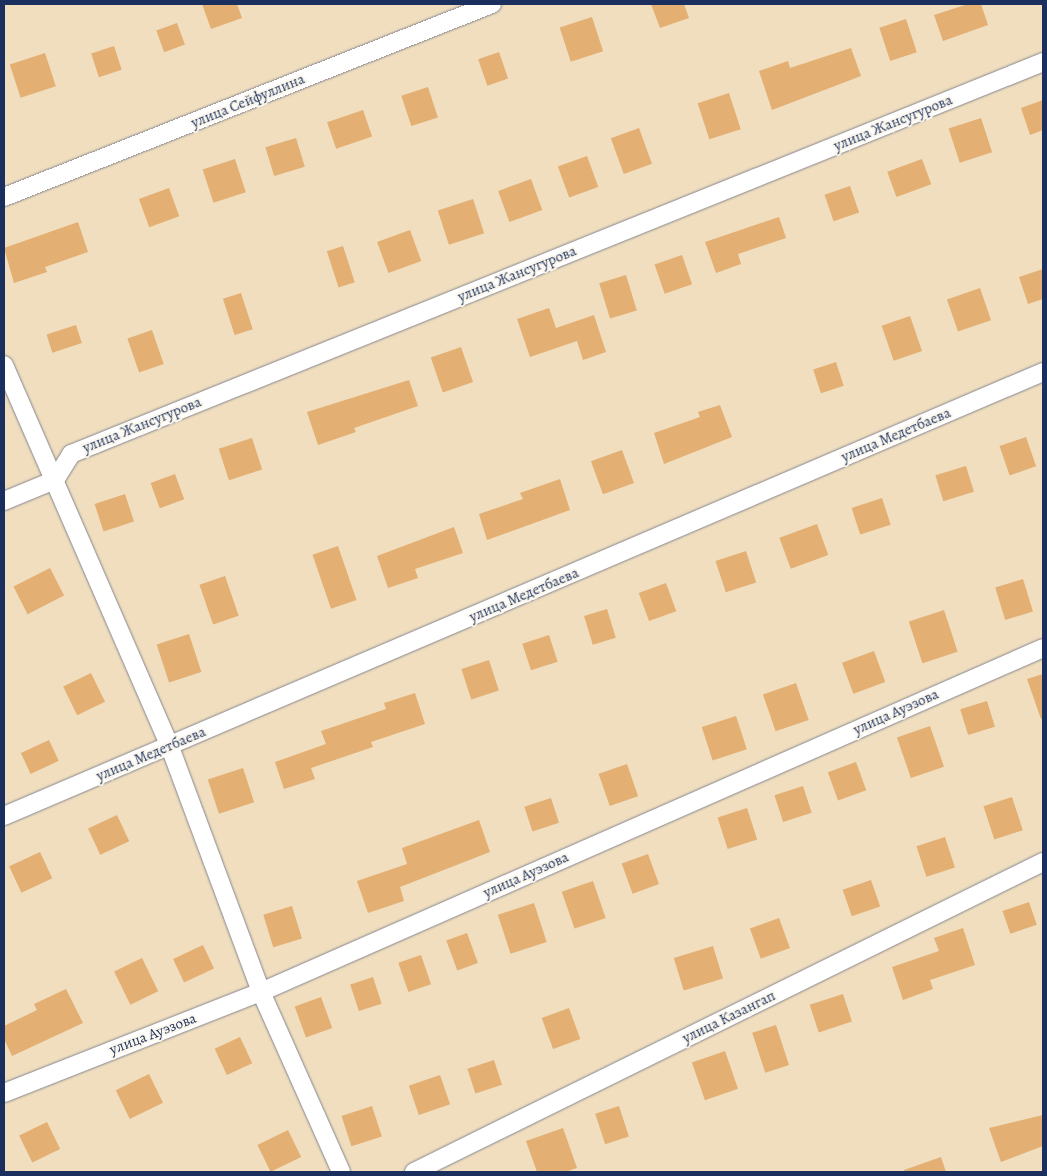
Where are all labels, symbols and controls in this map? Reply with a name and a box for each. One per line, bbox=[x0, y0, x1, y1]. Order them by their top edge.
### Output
street label: улица Сейфуллина bbox=[189, 70, 307, 132]
street label: улица Жансугурова bbox=[831, 91, 955, 155]
street label: улица Жансугурова bbox=[455, 242, 579, 306]
street label: улица Жансугурова bbox=[80, 393, 204, 457]
street label: улица Медетбаева bbox=[839, 404, 953, 466]
street label: улица Медетбаева bbox=[467, 564, 581, 626]
street label: улица Ауэзова bbox=[851, 685, 941, 739]
street label: улица Медетбаева bbox=[94, 723, 208, 785]
street label: улица Ауэзова bbox=[481, 848, 571, 902]
street label: улица Казангап bbox=[679, 987, 779, 1047]
street label: улица Ауэзова bbox=[107, 1009, 199, 1059]

